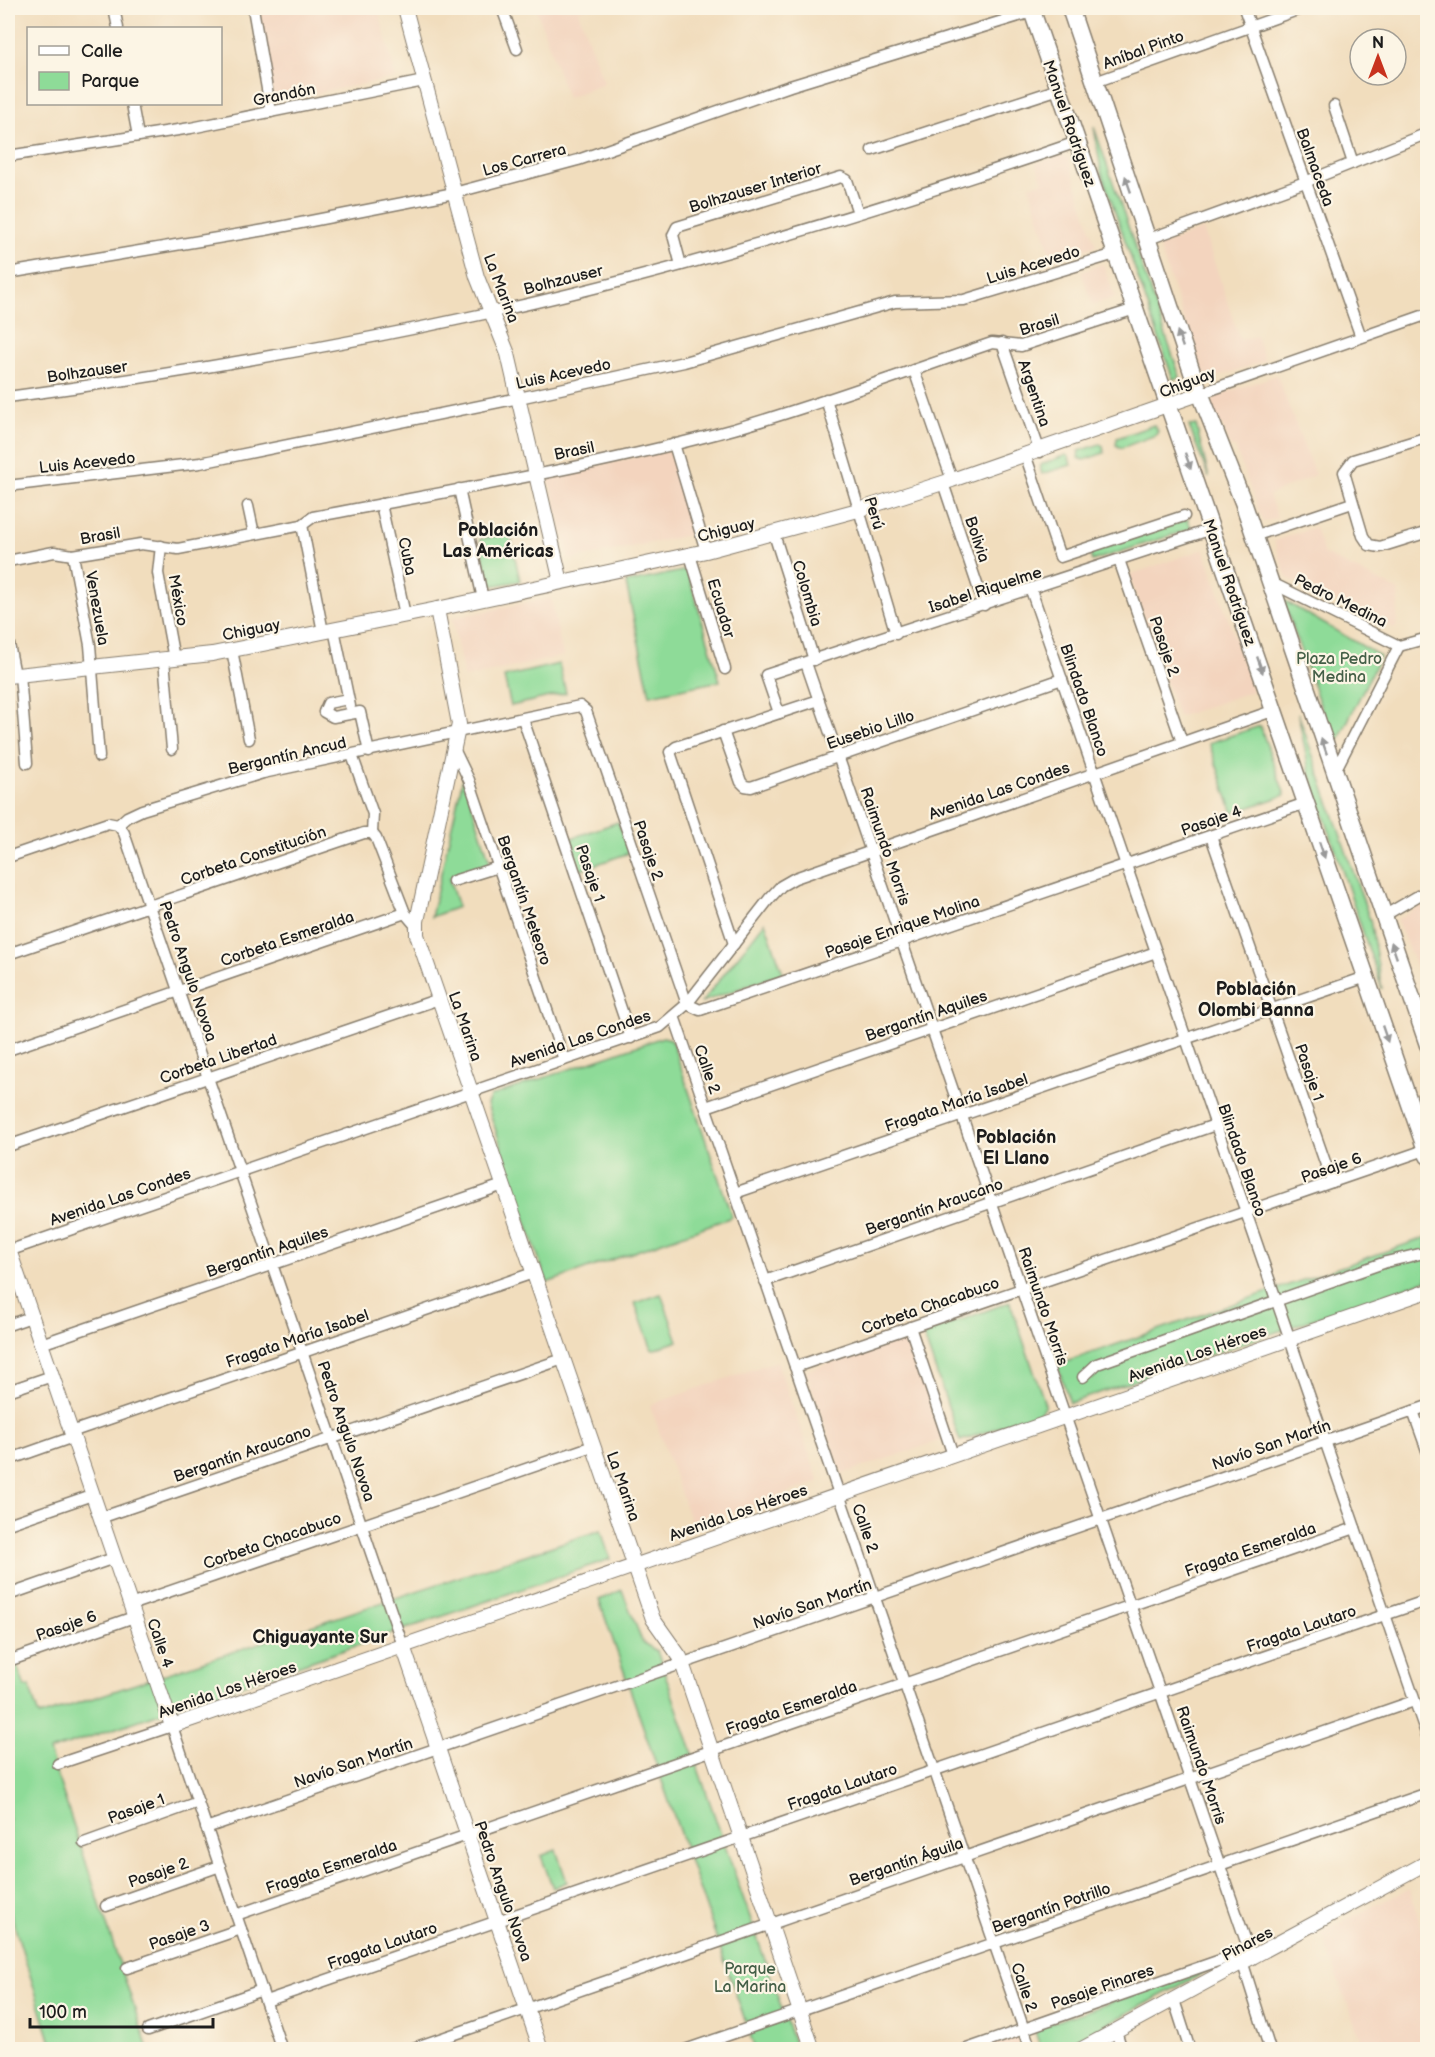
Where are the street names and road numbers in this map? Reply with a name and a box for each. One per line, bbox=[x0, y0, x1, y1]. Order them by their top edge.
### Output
street label: Aníbal Pinto bbox=[1100, 27, 1187, 74]
street label: Manuel Rodríguez bbox=[1038, 58, 1099, 190]
street label: Grandón bbox=[252, 80, 317, 111]
street label: Balmaceda bbox=[1292, 126, 1338, 209]
street label: Los Carrera bbox=[481, 140, 568, 181]
street label: Bolhzauser Interior bbox=[687, 159, 824, 218]
street label: Luis Acevedo bbox=[984, 242, 1082, 289]
street label: La Marina bbox=[479, 251, 522, 326]
street label: Bolhzauser bbox=[522, 261, 605, 299]
street label: Brasil bbox=[1017, 310, 1062, 340]
street label: Luis Acevedo bbox=[514, 355, 613, 394]
street label: Bolhzauser bbox=[46, 357, 129, 388]
street label: Argentina bbox=[1013, 357, 1054, 430]
street label: Chiguay bbox=[1157, 364, 1219, 403]
street label: Brasil bbox=[552, 438, 596, 465]
street label: Luis Acevedo bbox=[38, 449, 136, 478]
street label: Perú bbox=[860, 495, 888, 532]
street label: Chiguay bbox=[696, 514, 758, 547]
street label: Bolivia bbox=[960, 514, 993, 565]
street label: Manuel Rodríguez bbox=[1198, 517, 1259, 649]
street label: Brasil bbox=[79, 524, 122, 549]
street label: Cuba bbox=[393, 536, 420, 577]
street label: Colombia bbox=[788, 558, 826, 629]
street label: Isabel Riquelme bbox=[927, 563, 1045, 618]
street label: Venezuela bbox=[81, 570, 112, 647]
street label: Pedro Medina bbox=[1291, 571, 1390, 632]
street label: México bbox=[164, 573, 191, 628]
street label: Ecuador bbox=[703, 576, 739, 641]
street label: Pasaje 2 bbox=[1144, 614, 1183, 680]
street label: Chiguay bbox=[221, 615, 283, 645]
street label: Blindado Blanco bbox=[1055, 642, 1112, 759]
street label: Eusebio Lillo bbox=[824, 707, 917, 754]
street label: Bergantín Ancud bbox=[226, 734, 348, 779]
street label: Avenida Las Condes bbox=[927, 758, 1073, 824]
street label: Raimundo Morris bbox=[855, 785, 914, 908]
street label: Pasaje 4 bbox=[1179, 802, 1245, 841]
street label: Pasaje 2 bbox=[628, 818, 667, 884]
street label: Corbeta Constitución bbox=[178, 823, 329, 890]
street label: Bergantín Meteoro bbox=[492, 833, 555, 968]
street label: Pasaje 1 bbox=[571, 842, 608, 905]
street label: Pasaje Enrique Molina bbox=[823, 892, 982, 963]
street label: Pedro Angulo Novoa bbox=[155, 899, 221, 1044]
street label: Corbeta Esmeralda bbox=[218, 908, 357, 971]
street label: Bergantín Aquiles bbox=[863, 987, 990, 1046]
street label: La Marina bbox=[444, 989, 485, 1064]
street label: Avenida Las Condes bbox=[508, 1006, 654, 1072]
street label: Corbeta Libertad bbox=[157, 1030, 280, 1088]
street label: Pasaje 1 bbox=[1290, 1041, 1327, 1104]
street label: Calle 2 bbox=[689, 1042, 724, 1097]
street label: Fragata María Isabel bbox=[882, 1070, 1030, 1137]
street label: Blindado Blanco bbox=[1213, 1102, 1270, 1219]
street label: Pasaje 6 bbox=[1299, 1149, 1364, 1188]
street label: Avenida Las Condes bbox=[48, 1164, 194, 1230]
street label: Bergantín Araucano bbox=[863, 1175, 1006, 1240]
street label: Bergantín Aquiles bbox=[204, 1223, 331, 1282]
street label: Raimundo Morris bbox=[1013, 1245, 1072, 1368]
street label: Corbeta Chacabuco bbox=[859, 1274, 1002, 1339]
street label: Fragata María Isabel bbox=[223, 1306, 371, 1373]
street label: Avenida Los Héroes bbox=[1126, 1322, 1269, 1387]
street label: Pedro Angulo Novoa bbox=[313, 1359, 379, 1504]
street label: Navío San Martín bbox=[1210, 1416, 1333, 1475]
street label: Bergantín Araucano bbox=[171, 1422, 314, 1487]
street label: La Marina bbox=[602, 1449, 643, 1524]
street label: Avenida Los Héroes bbox=[667, 1481, 810, 1546]
street label: Calle 2 bbox=[847, 1501, 882, 1556]
street label: Corbeta Chacabuco bbox=[201, 1509, 344, 1574]
street label: Fragata Esmeralda bbox=[1182, 1519, 1319, 1582]
street label: Navío San Martín bbox=[751, 1575, 874, 1634]
street label: Fragata Lautaro bbox=[1244, 1602, 1359, 1657]
street label: Pasaje 6 bbox=[34, 1607, 99, 1646]
street label: Calle 4 bbox=[142, 1616, 177, 1671]
street label: Avenida Los Héroes bbox=[156, 1658, 299, 1723]
street label: Fragata Esmeralda bbox=[723, 1677, 860, 1740]
street label: Raimundo Morris bbox=[1171, 1704, 1230, 1827]
street label: Navío San Martín bbox=[292, 1734, 415, 1793]
street label: Fragata Lautaro bbox=[785, 1760, 900, 1815]
street label: Pasaje 1 bbox=[105, 1790, 168, 1828]
street label: Pedro Angulo Novoa bbox=[470, 1819, 536, 1964]
street label: Bergantín Águila bbox=[846, 1832, 966, 1891]
street label: Fragata Esmeralda bbox=[263, 1836, 400, 1899]
street label: Pasaje 2 bbox=[126, 1854, 192, 1893]
street label: Bergantín Potrillo bbox=[990, 1879, 1113, 1938]
street label: Pasaje 3 bbox=[147, 1916, 212, 1955]
street label: Fragata Lautaro bbox=[325, 1919, 440, 1974]
street label: Pinares bbox=[1219, 1923, 1276, 1966]
street label: Calle 2 bbox=[1006, 1960, 1041, 2015]
street label: Pasaje Pinares bbox=[1048, 1961, 1157, 2014]

